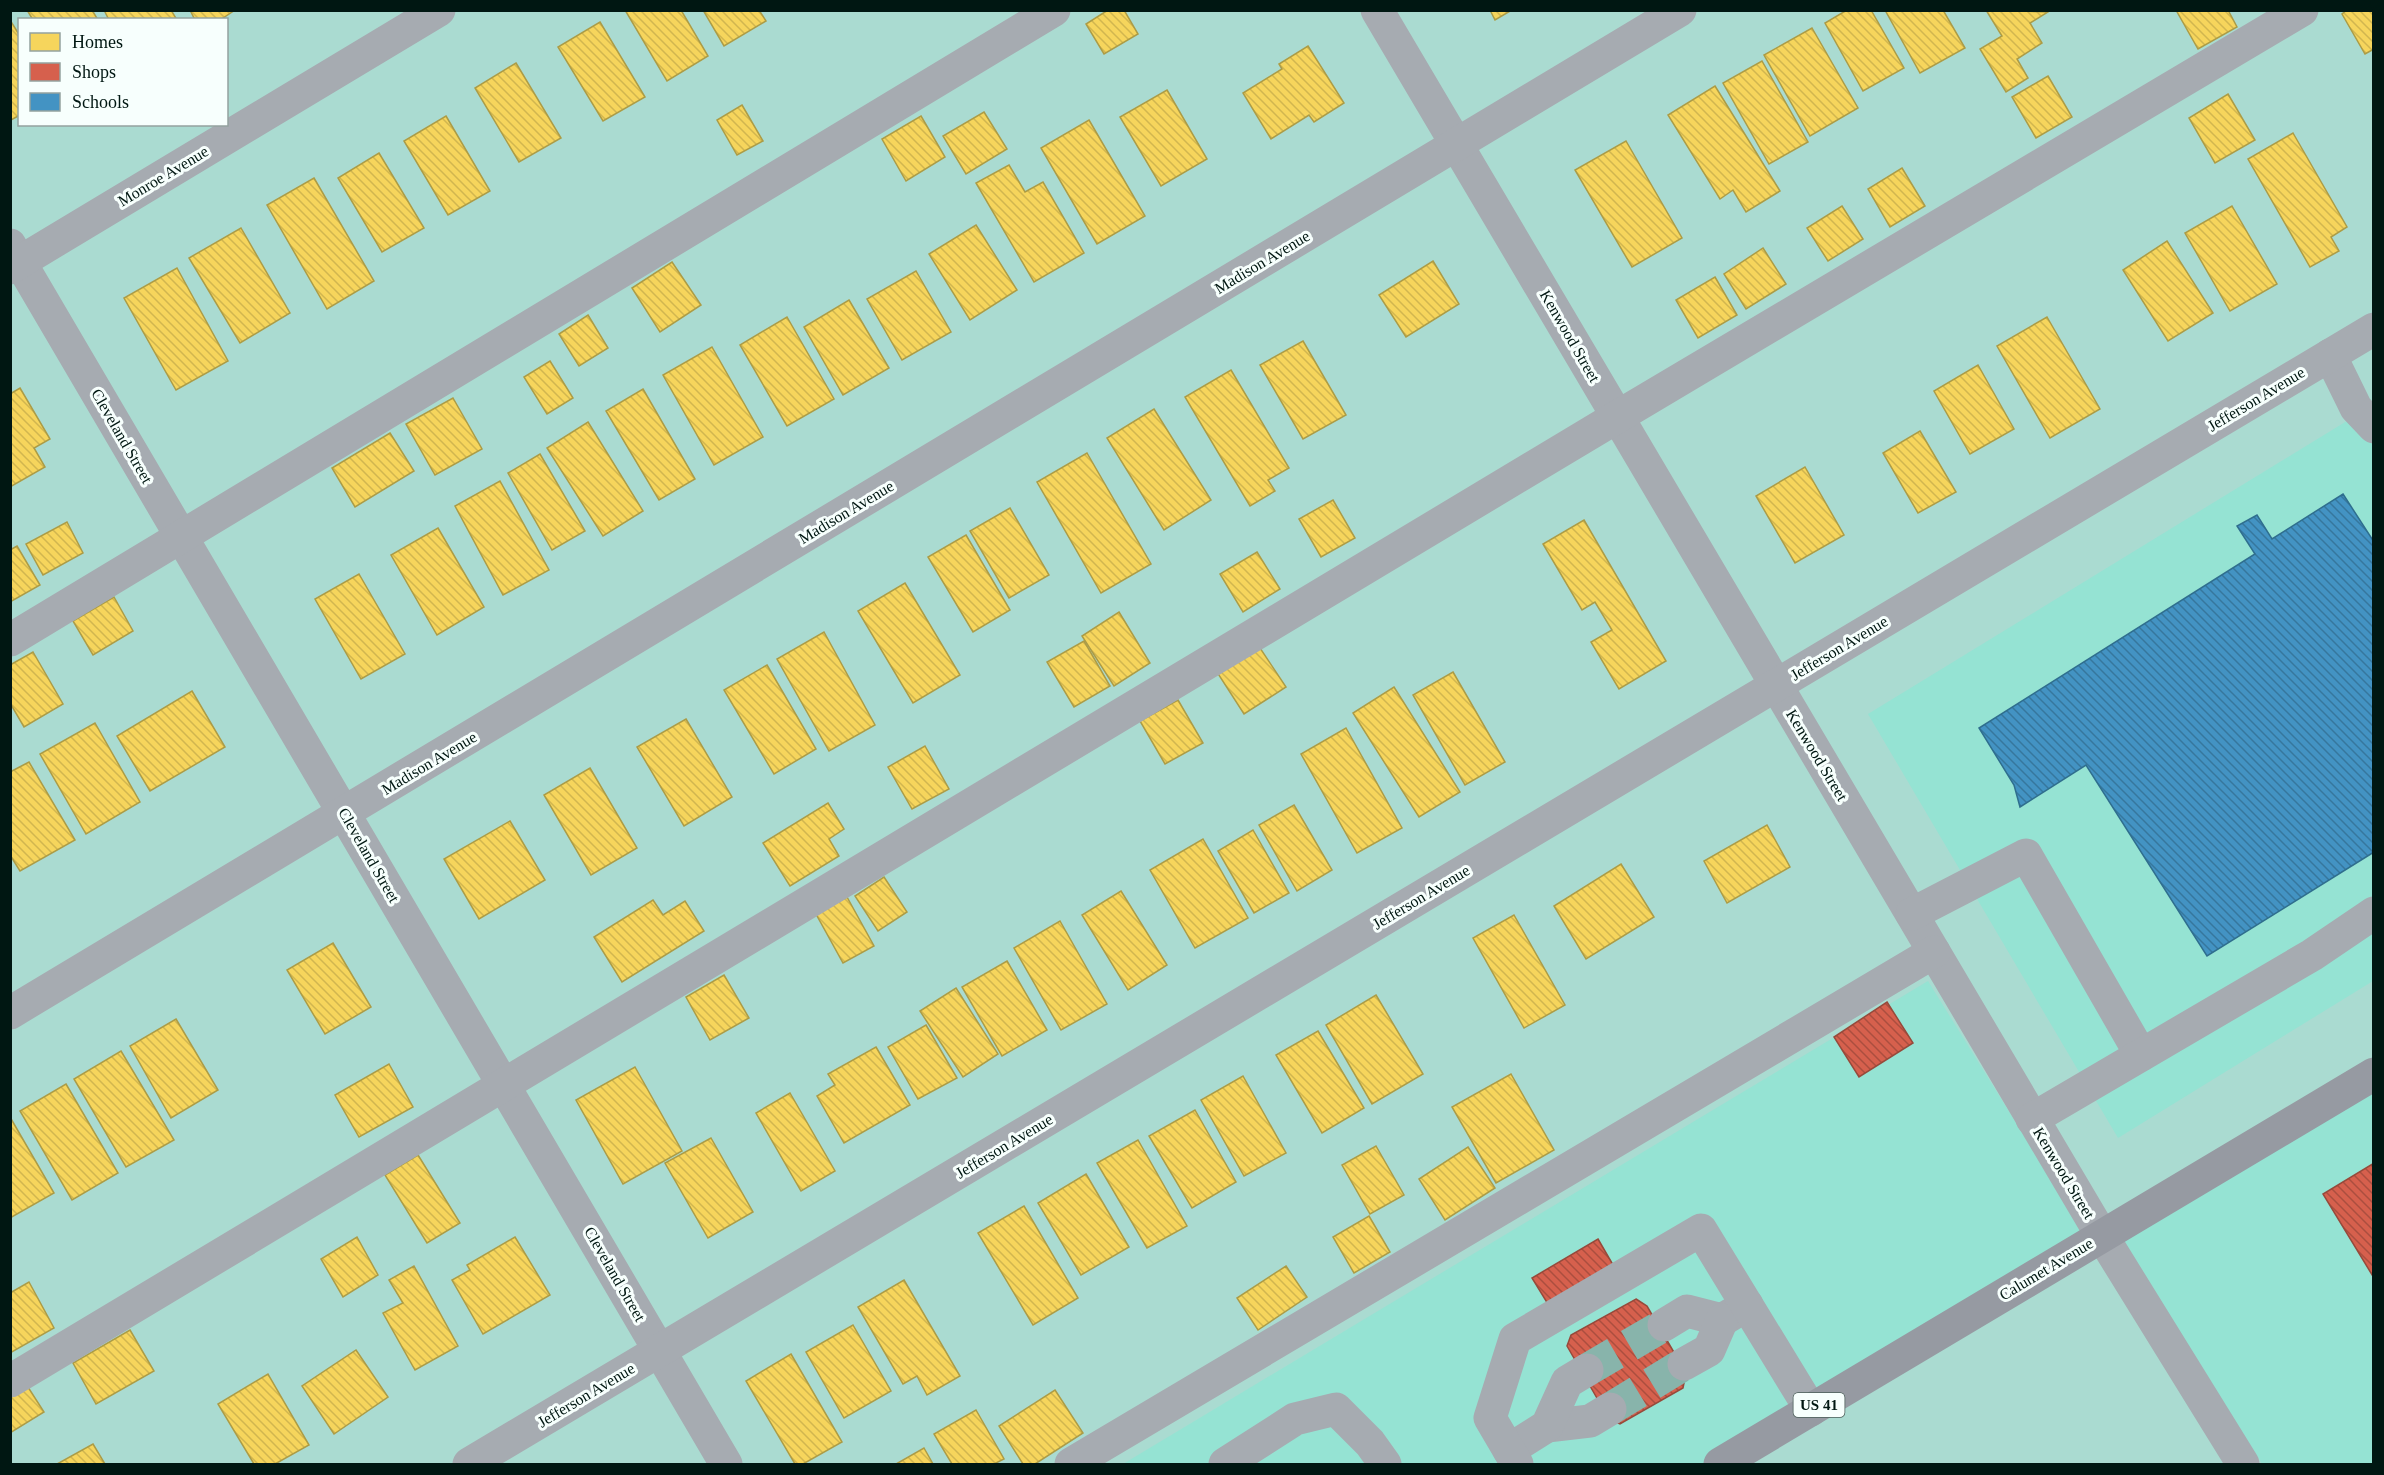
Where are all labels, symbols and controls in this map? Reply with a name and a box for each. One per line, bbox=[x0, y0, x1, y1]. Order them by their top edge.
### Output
legend bbox=[18, 18, 228, 126]
text: Homes bbox=[72, 32, 123, 52]
text: Shops bbox=[72, 62, 116, 82]
text: Schools bbox=[72, 92, 129, 112]
street label: Monroe Avenue bbox=[115, 142, 211, 210]
street label: Madison Avenue bbox=[1211, 227, 1313, 297]
street label: Kenwood Street bbox=[1537, 287, 1604, 386]
street label: Jefferson Avenue bbox=[2204, 363, 2308, 435]
street label: Cleveland Street bbox=[88, 386, 156, 487]
street label: Madison Avenue bbox=[795, 477, 897, 547]
street label: Jefferson Avenue bbox=[1787, 612, 1891, 684]
street label: Kenwood Street bbox=[1783, 706, 1851, 804]
street label: Madison Avenue bbox=[378, 728, 480, 798]
street label: Cleveland Street bbox=[335, 805, 403, 906]
street label: Jefferson Avenue bbox=[1369, 861, 1473, 933]
street label: Jefferson Avenue bbox=[952, 1110, 1056, 1182]
street label: Kenwood Street bbox=[2030, 1124, 2098, 1222]
street label: Cleveland Street bbox=[581, 1224, 649, 1325]
street label: Calumet Avenue bbox=[1996, 1234, 2096, 1304]
street label: Jefferson Avenue bbox=[534, 1359, 638, 1431]
road number: US 41 bbox=[1794, 1393, 1844, 1417]

